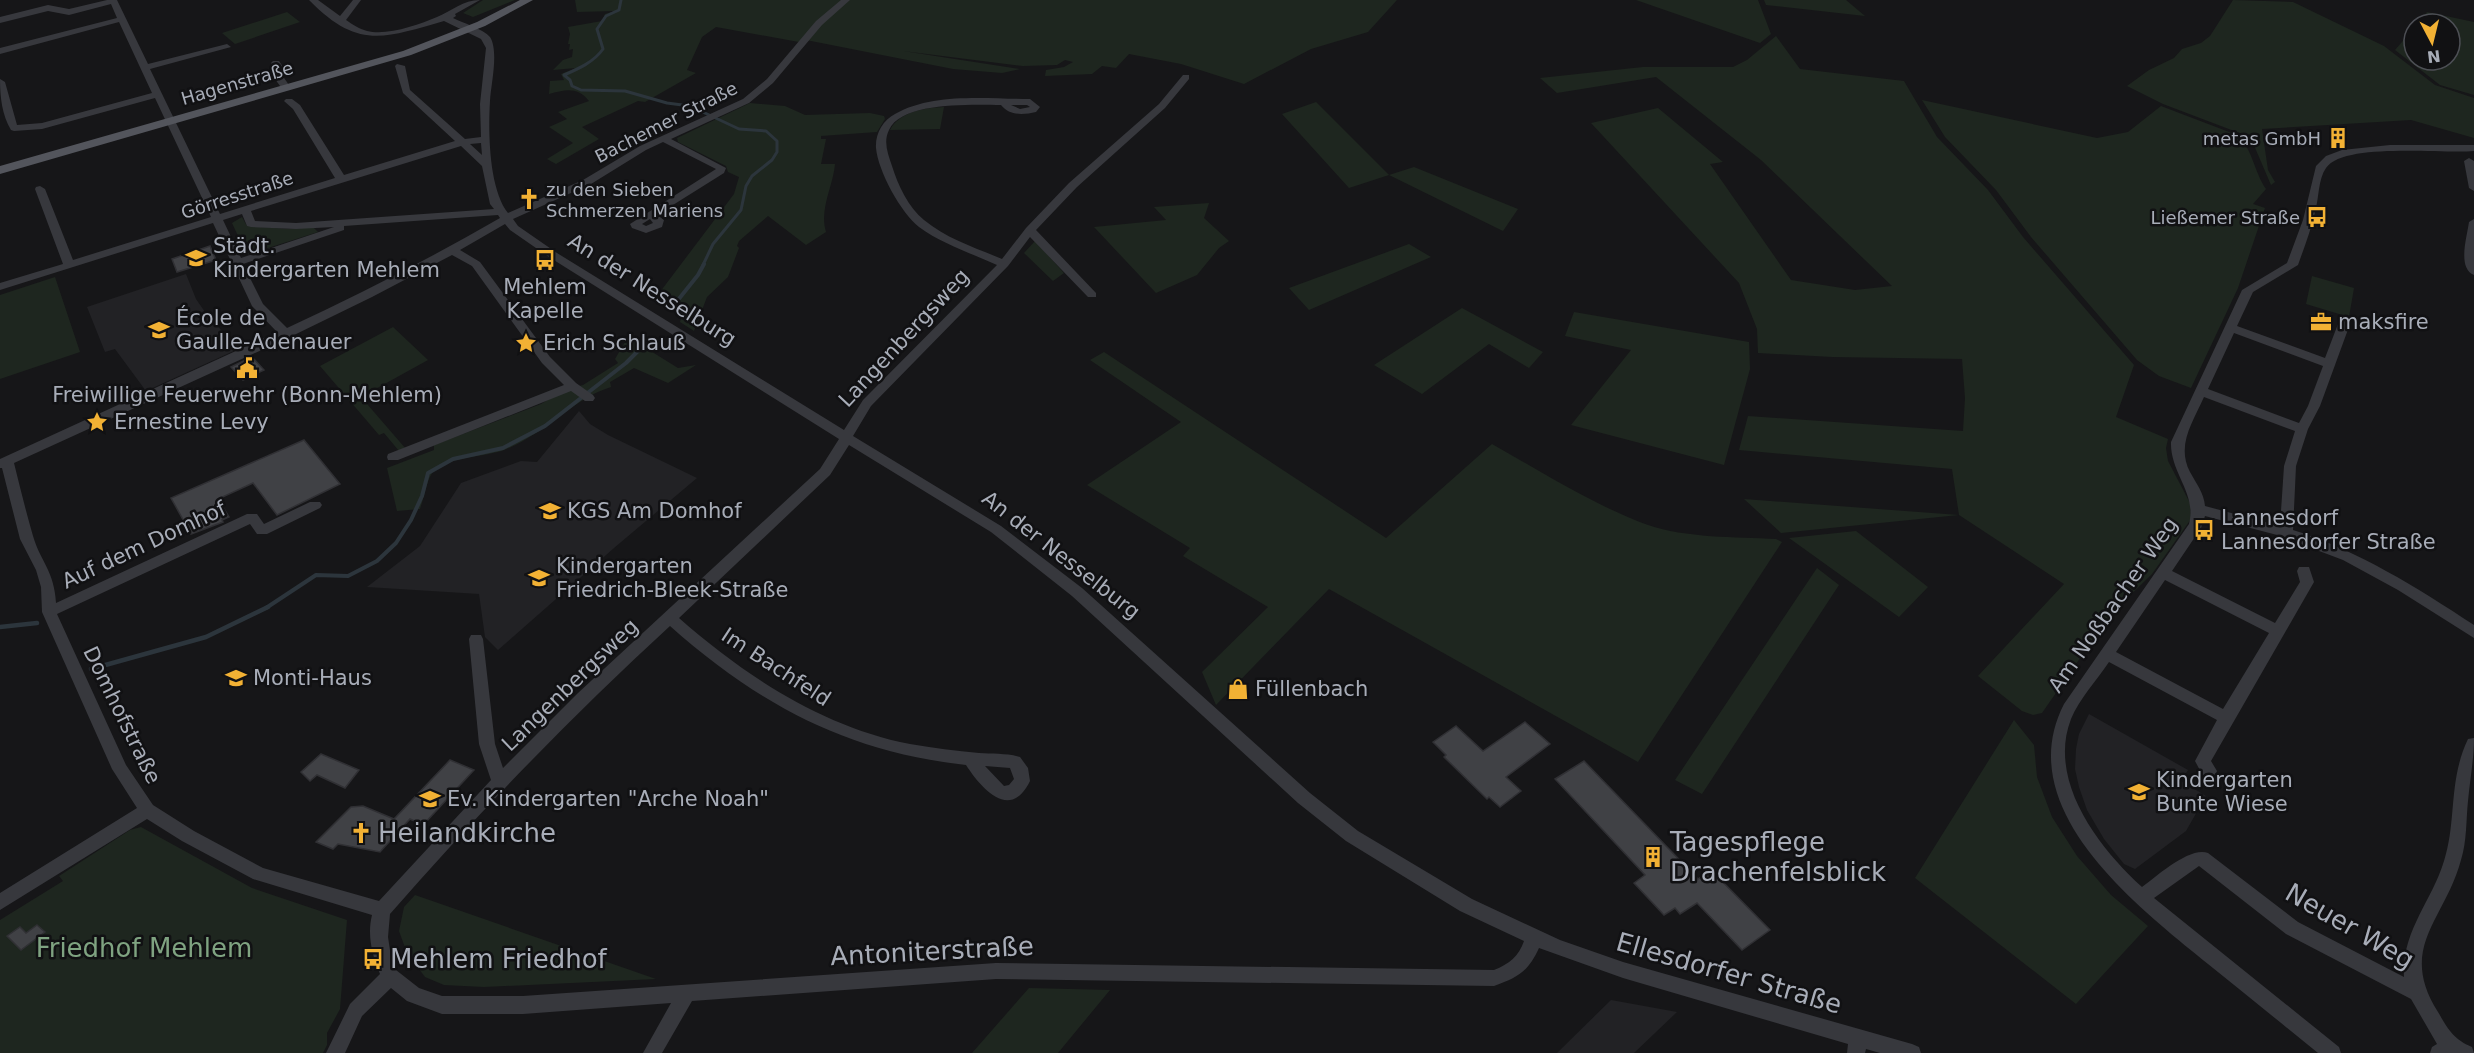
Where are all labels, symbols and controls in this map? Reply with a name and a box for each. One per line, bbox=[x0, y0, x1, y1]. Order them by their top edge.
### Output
north arrow bbox=[2402, 12, 2462, 72]
text: N bbox=[2426, 46, 2442, 67]
street label: Hagenstraße bbox=[178, 57, 296, 109]
street label: Bachemer Straße bbox=[591, 77, 741, 167]
building icon: metas GmbH bbox=[2326, 126, 2350, 150]
place label: metas GmbH bbox=[2203, 128, 2321, 149]
street label: Görresstraße bbox=[178, 167, 296, 223]
place label: zu den Sieben Schmerzen Mariens bbox=[546, 179, 723, 221]
church icon: zu den Sieben Schmerzen Mariens bbox=[517, 187, 541, 211]
bus stop icon: Ließemer Straße bbox=[2305, 205, 2329, 229]
place label: Ließemer Straße bbox=[2150, 207, 2300, 228]
street label: An der Nesselburg bbox=[564, 229, 740, 351]
place label: Städt. Kindergarten Mehlem bbox=[213, 234, 440, 282]
school or university icon: Städt. Kindergarten Mehlem bbox=[184, 246, 208, 270]
bus stop icon: Mehlem Kapelle bbox=[533, 248, 557, 272]
street label: Langenbergsweg bbox=[834, 264, 974, 412]
place label: Mehlem Kapelle bbox=[503, 275, 587, 323]
place label: École de Gaulle-Adenauer bbox=[176, 305, 352, 354]
office icon: maksfire bbox=[2309, 310, 2333, 334]
place label: maksfire bbox=[2338, 310, 2429, 334]
school or university icon: École de Gaulle-Adenauer bbox=[147, 318, 171, 342]
place icon: Erich Schlauß bbox=[514, 331, 538, 355]
place label: Erich Schlauß bbox=[543, 331, 686, 355]
public building icon: Freiwillige Feuerwehr (Bonn-Mehlem) bbox=[235, 356, 259, 380]
place label: Freiwillige Feuerwehr (Bonn-Mehlem) bbox=[52, 383, 442, 407]
place icon: Ernestine Levy bbox=[85, 410, 109, 434]
place label: Ernestine Levy bbox=[114, 410, 269, 434]
street label: An der Nesselburg bbox=[977, 486, 1145, 624]
street label: Auf dem Domhof bbox=[58, 496, 230, 594]
school or university icon: KGS Am Domhof bbox=[538, 499, 562, 523]
place label: KGS Am Domhof bbox=[567, 499, 742, 523]
place label: Lannesdorf Lannesdorfer Straße bbox=[2221, 506, 2436, 554]
street label: Am Noßbacher Weg bbox=[2043, 513, 2183, 697]
bus stop icon: Lannesdorf Lannesdorfer Straße bbox=[2192, 518, 2216, 542]
place label: Kindergarten Friedrich-Bleek-Straße bbox=[556, 554, 788, 602]
school or university icon: Kindergarten Friedrich-Bleek-Straße bbox=[527, 566, 551, 590]
street label: Langenbergsweg bbox=[497, 614, 643, 756]
street label: Im Bachfeld bbox=[717, 623, 835, 711]
street label: Domhofstraße bbox=[78, 642, 166, 788]
school or university icon: Monti-Haus bbox=[224, 666, 248, 690]
place label: Monti-Haus bbox=[253, 666, 372, 690]
shop icon: Füllenbach bbox=[1226, 677, 1250, 701]
place label: Füllenbach bbox=[1255, 677, 1368, 701]
place label: Kindergarten Bunte Wiese bbox=[2156, 768, 2293, 816]
school or university icon: Kindergarten Bunte Wiese bbox=[2127, 780, 2151, 804]
school or university icon: Ev. Kindergarten "Arche Noah" bbox=[418, 787, 442, 811]
place label: Ev. Kindergarten "Arche Noah" bbox=[447, 787, 769, 811]
place label: Heilandkirche bbox=[378, 818, 556, 848]
church icon: Heilandkirche bbox=[349, 821, 373, 845]
place label: Tagespflege Drachenfelsblick bbox=[1669, 827, 1886, 887]
building icon: Tagespflege Drachenfelsblick bbox=[1641, 845, 1665, 869]
street label: Neuer Weg bbox=[2280, 877, 2420, 975]
street label: Ellesdorfer Straße bbox=[1613, 926, 1845, 1020]
street label: Antoniterstraße bbox=[830, 931, 1034, 971]
park label: Friedhof Mehlem bbox=[36, 933, 252, 963]
place label: Mehlem Friedhof bbox=[390, 944, 608, 974]
bus stop icon: Mehlem Friedhof bbox=[361, 947, 385, 971]

